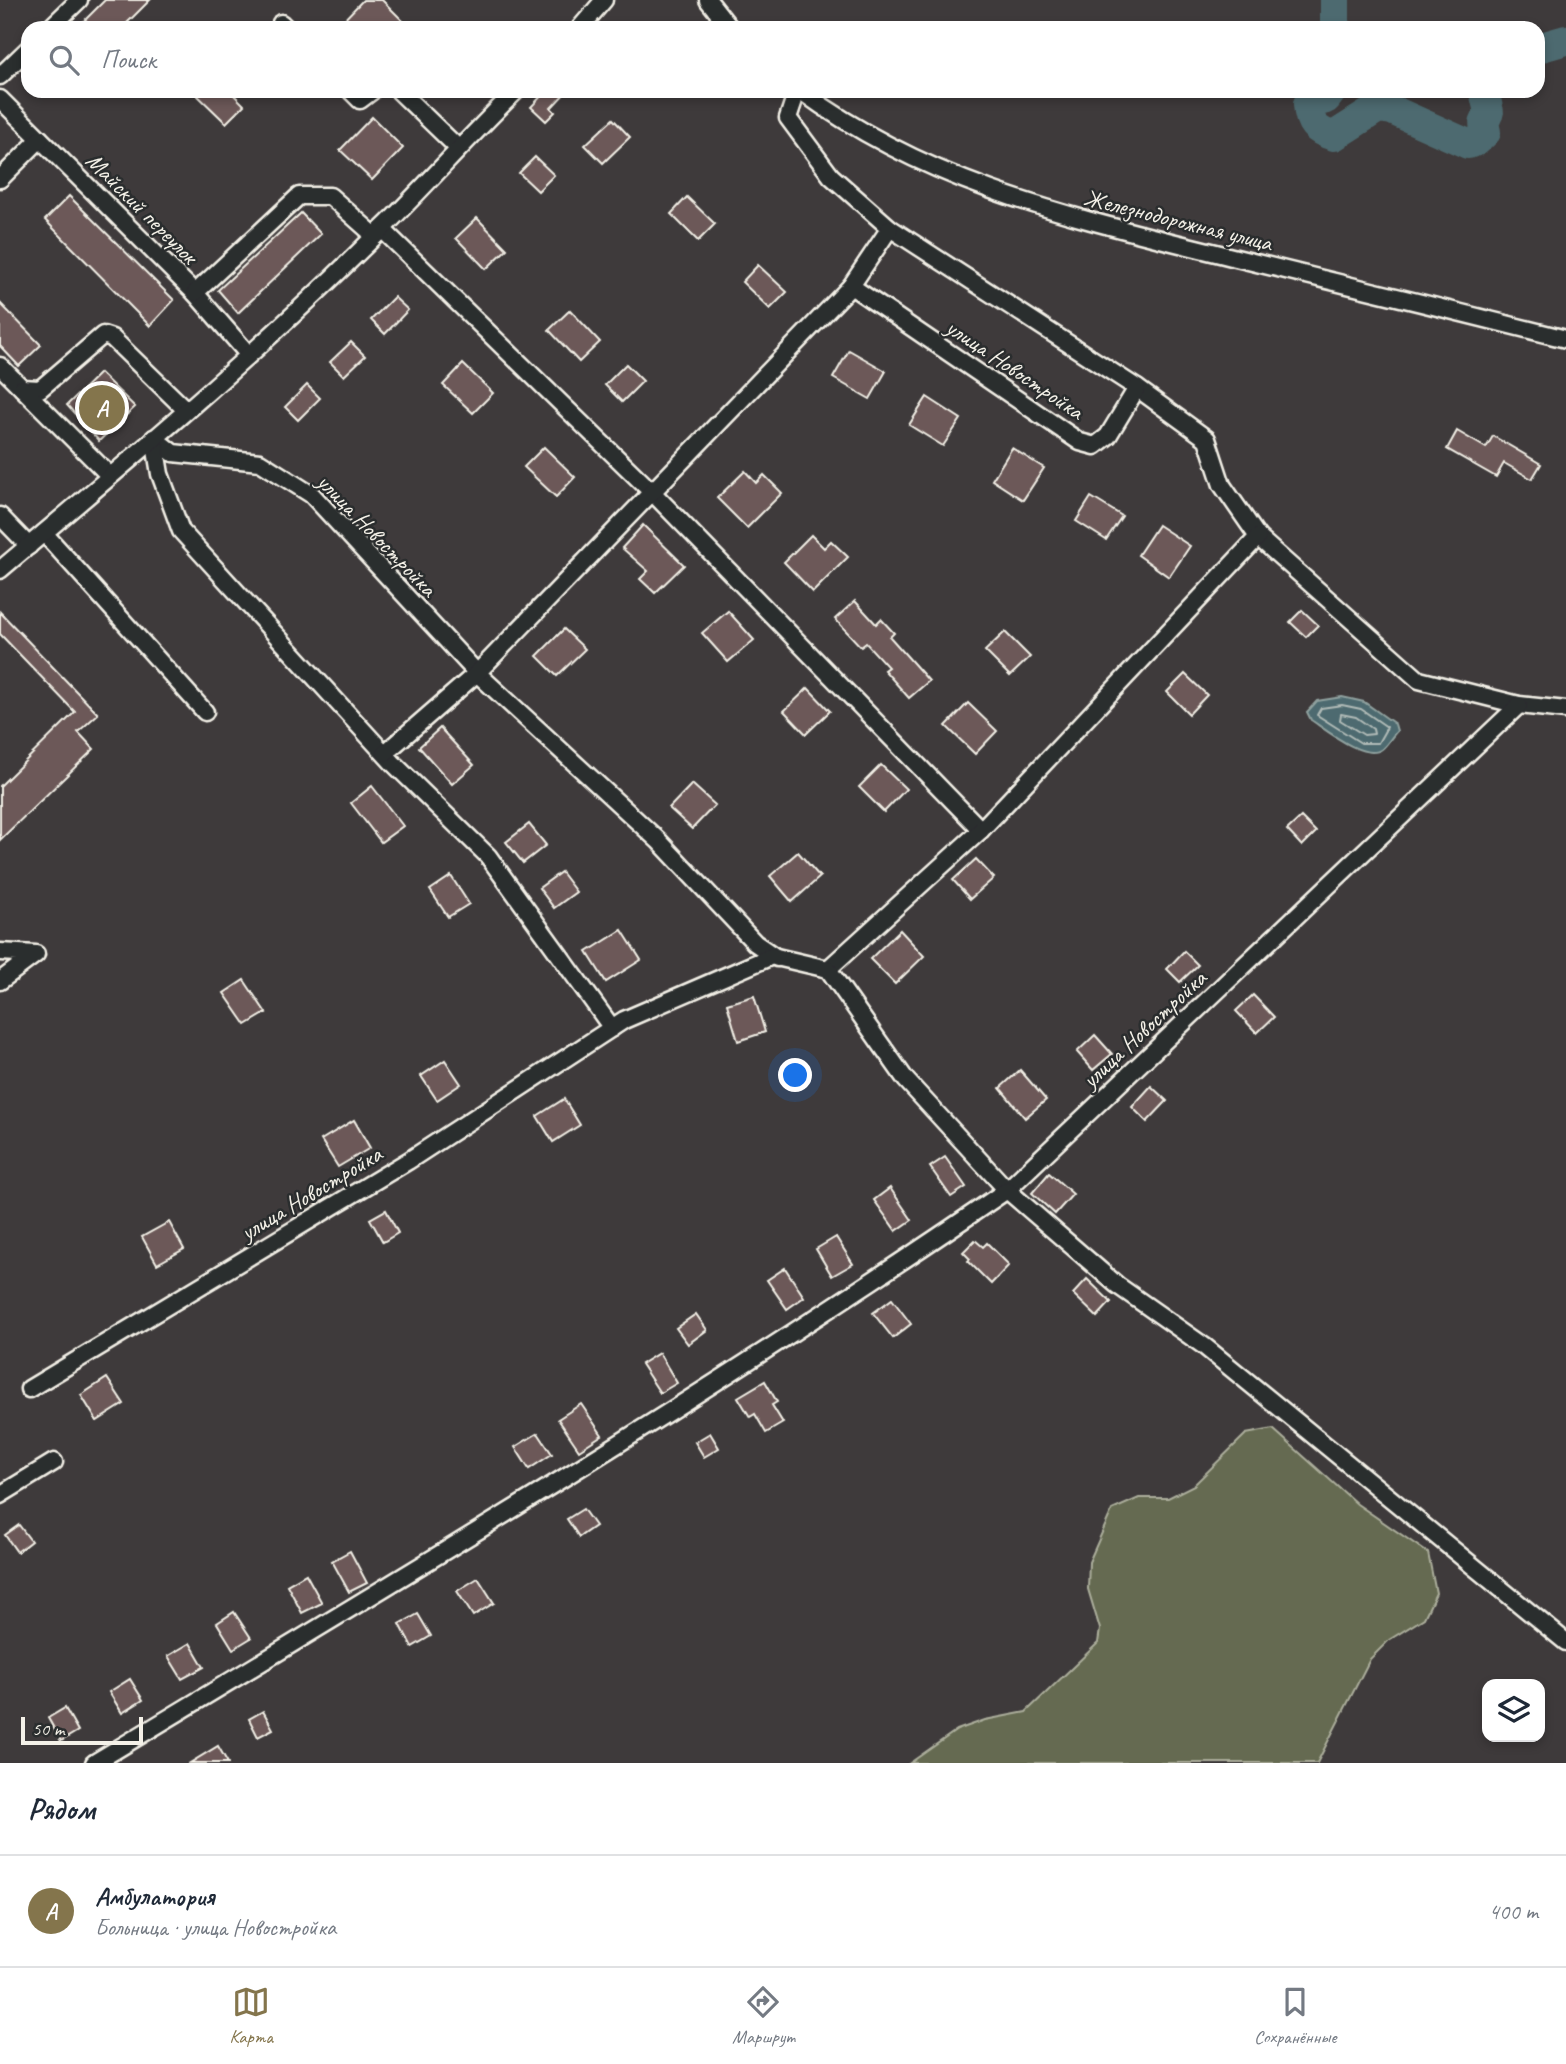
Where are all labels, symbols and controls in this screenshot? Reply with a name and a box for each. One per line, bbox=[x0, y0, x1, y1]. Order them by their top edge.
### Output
search box bbox=[21, 21, 1545, 98]
icon: search bbox=[45, 41, 83, 79]
text: Поиск bbox=[101, 43, 156, 76]
street label: Майский переулок bbox=[80, 146, 206, 272]
street label: Железнодорожная улица bbox=[1081, 182, 1277, 258]
street label: улица Новостройка bbox=[939, 311, 1091, 427]
pin: A bbox=[79, 382, 125, 434]
street label: улица Новостройка bbox=[309, 466, 444, 604]
street label: улица Новостройка bbox=[1074, 963, 1214, 1096]
your location bbox=[778, 1058, 812, 1092]
street label: улица Новостройка bbox=[233, 1138, 389, 1248]
map controls bbox=[1482, 1679, 1545, 1742]
button: layers bbox=[1482, 1679, 1545, 1742]
scale bar bbox=[21, 1714, 144, 1746]
text: 50 m bbox=[32, 1717, 64, 1741]
text: Рядом bbox=[28, 1790, 95, 1828]
text: Амбулатория bbox=[95, 1880, 214, 1913]
text: A bbox=[45, 1897, 57, 1926]
text: 400 m bbox=[1489, 1897, 1538, 1926]
text: Больница · улица Новостройка bbox=[95, 1913, 336, 1942]
tab: Карта bbox=[230, 1983, 273, 2049]
tab: Маршрут bbox=[732, 1983, 795, 2049]
tab: Сохранённые bbox=[1254, 1983, 1336, 2049]

